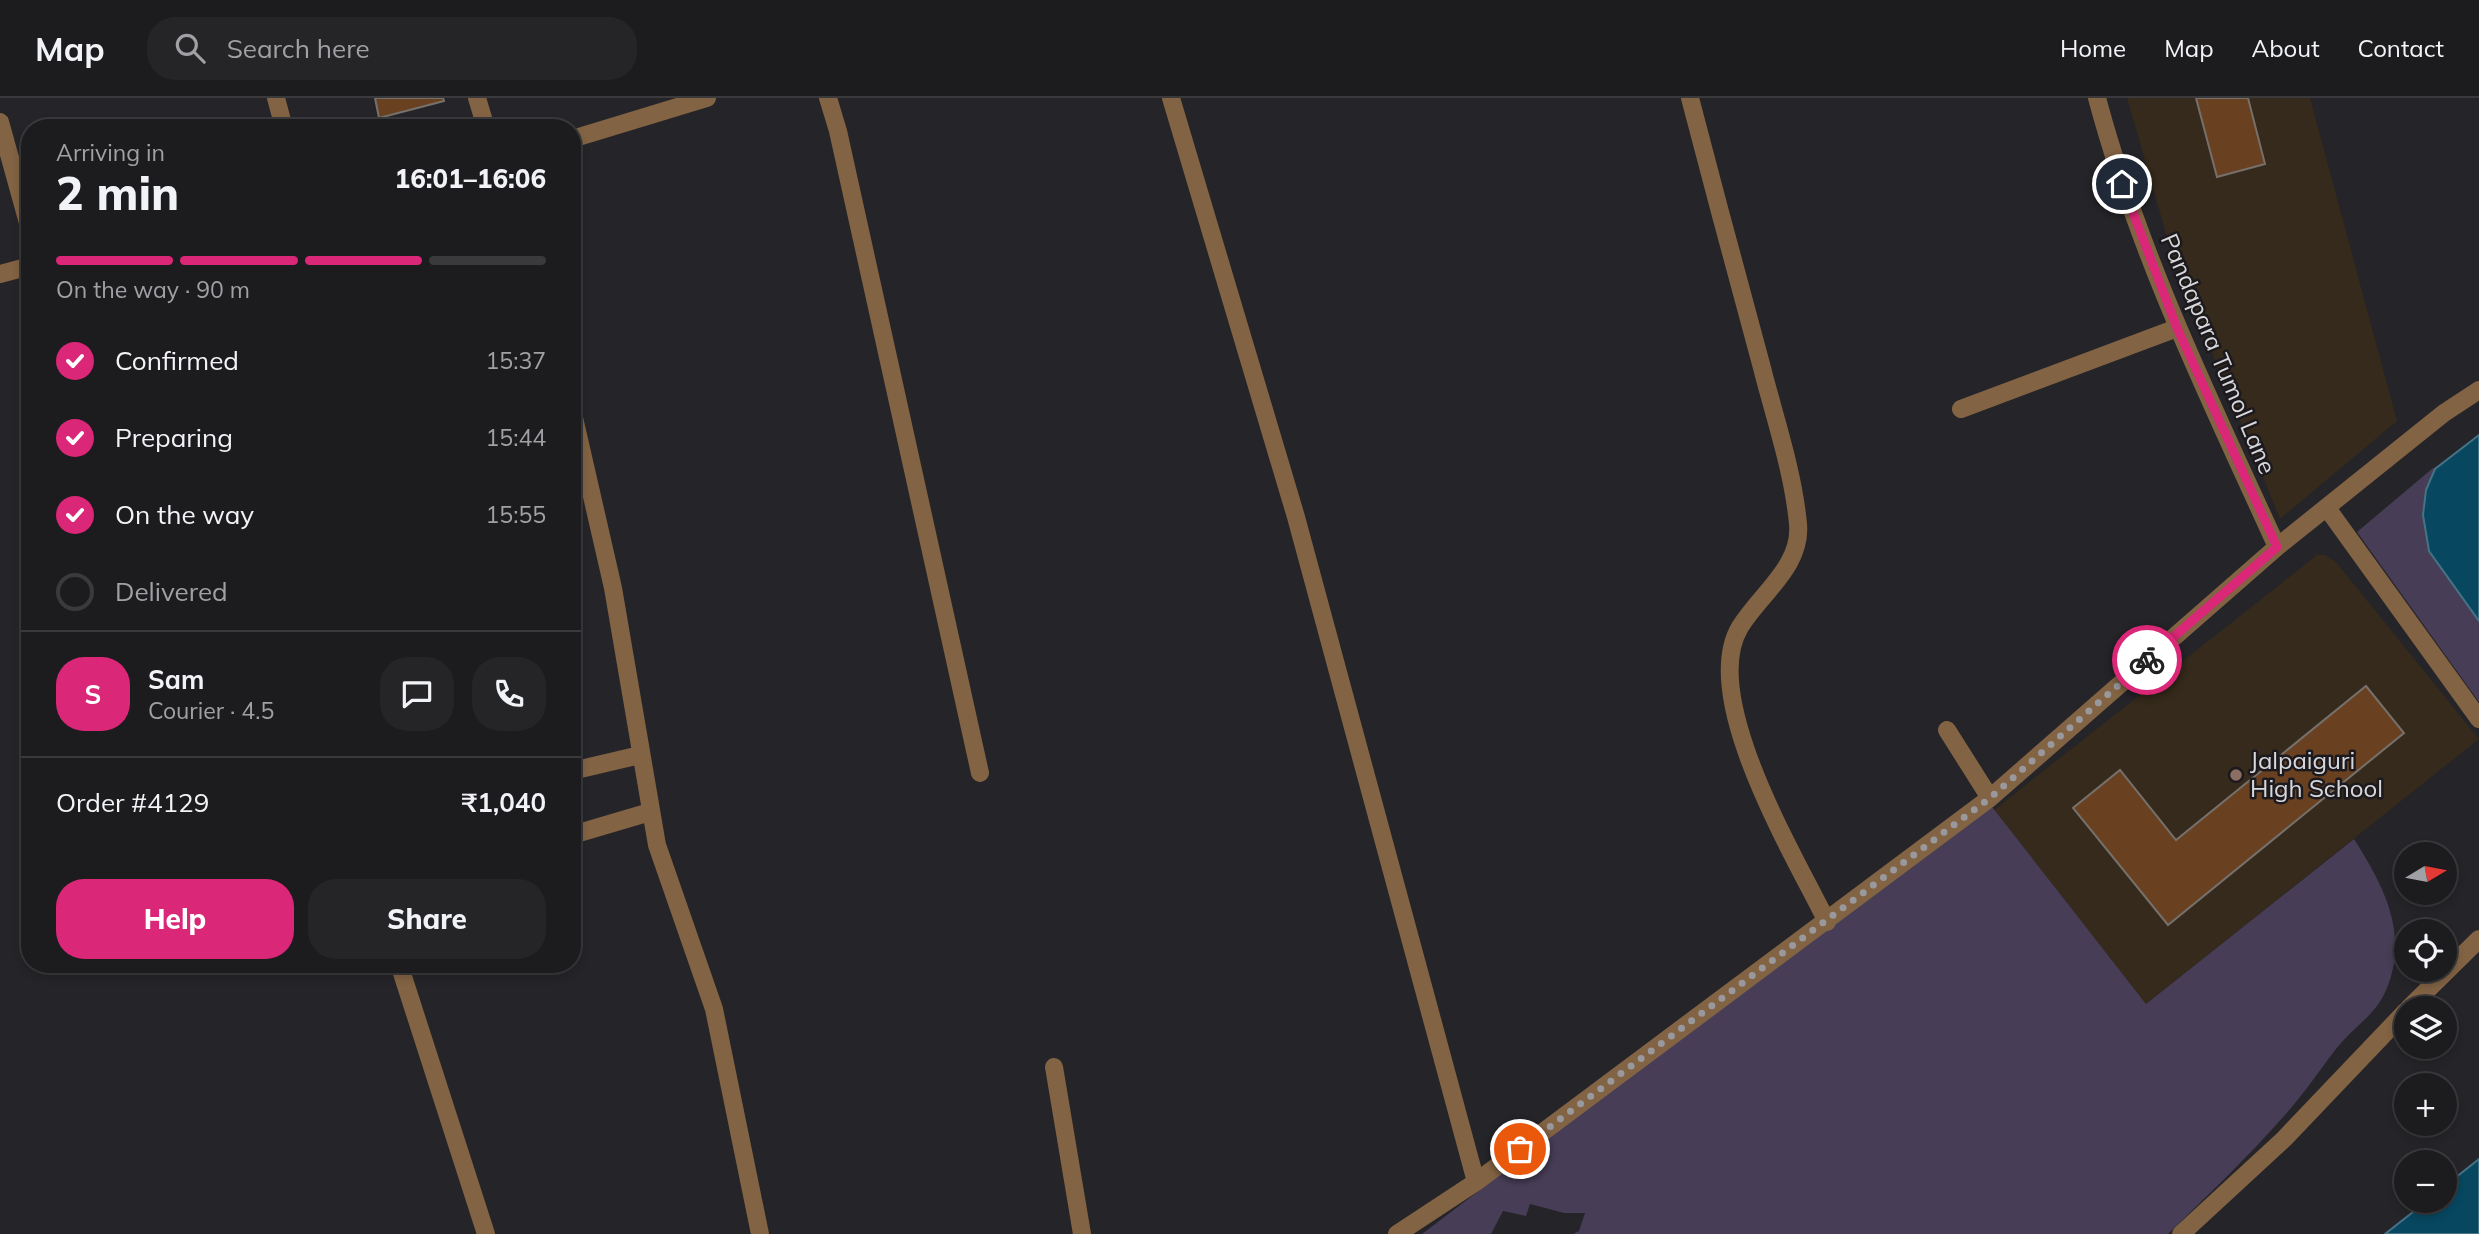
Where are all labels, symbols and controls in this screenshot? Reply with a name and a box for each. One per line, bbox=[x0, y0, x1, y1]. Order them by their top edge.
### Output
search box bbox=[147, 17, 637, 80]
text: Map bbox=[35, 28, 105, 69]
icon: search bbox=[171, 29, 209, 67]
text: Search here bbox=[227, 32, 370, 65]
text: Home bbox=[2060, 33, 2126, 63]
text: Map bbox=[2164, 33, 2214, 63]
text: About bbox=[2252, 33, 2320, 63]
text: Contact bbox=[2358, 33, 2444, 63]
text: Arriving in bbox=[56, 138, 165, 167]
pin bbox=[2092, 154, 2152, 214]
text: 16:01–16:06 bbox=[395, 162, 546, 195]
text: 2 min bbox=[56, 164, 179, 222]
icon: home bbox=[2103, 165, 2141, 203]
street label: Pandapara Tumol Lane bbox=[2155, 229, 2283, 478]
text: On the way · 90 m bbox=[56, 275, 250, 304]
icon: check bbox=[56, 342, 94, 380]
text: Confirmed bbox=[115, 344, 239, 377]
text: 15:37 bbox=[486, 346, 546, 375]
icon: check bbox=[56, 419, 94, 457]
text: Preparing bbox=[115, 421, 233, 454]
text: 15:44 bbox=[486, 423, 546, 452]
icon: check bbox=[56, 496, 94, 534]
text: On the way bbox=[115, 498, 254, 531]
text: 15:55 bbox=[486, 500, 546, 529]
text: Delivered bbox=[115, 575, 228, 608]
courier bbox=[2112, 625, 2182, 695]
icon: bike bbox=[2128, 641, 2166, 679]
button: chat bbox=[380, 657, 454, 731]
button: phone bbox=[472, 657, 546, 731]
text: Sam bbox=[148, 663, 204, 696]
text: S bbox=[85, 678, 101, 711]
text: Courier · 4.5 bbox=[148, 696, 274, 725]
place label: Jalpaiguri High School bbox=[2250, 745, 2383, 803]
marker: Jalpaiguri High School bbox=[2228, 767, 2244, 783]
text: Order #4129 bbox=[56, 786, 209, 819]
text: ₹1,040 bbox=[462, 786, 546, 819]
north arrow bbox=[2394, 842, 2457, 905]
map controls bbox=[2394, 842, 2457, 1213]
button: Help bbox=[56, 879, 294, 959]
button: Share bbox=[308, 879, 546, 959]
button: locate bbox=[2394, 919, 2457, 982]
button: layers bbox=[2394, 996, 2457, 1059]
button: + bbox=[2394, 1073, 2457, 1136]
pin bbox=[1490, 1119, 1550, 1179]
icon: bag bbox=[1501, 1130, 1539, 1168]
button: − bbox=[2394, 1150, 2457, 1213]

